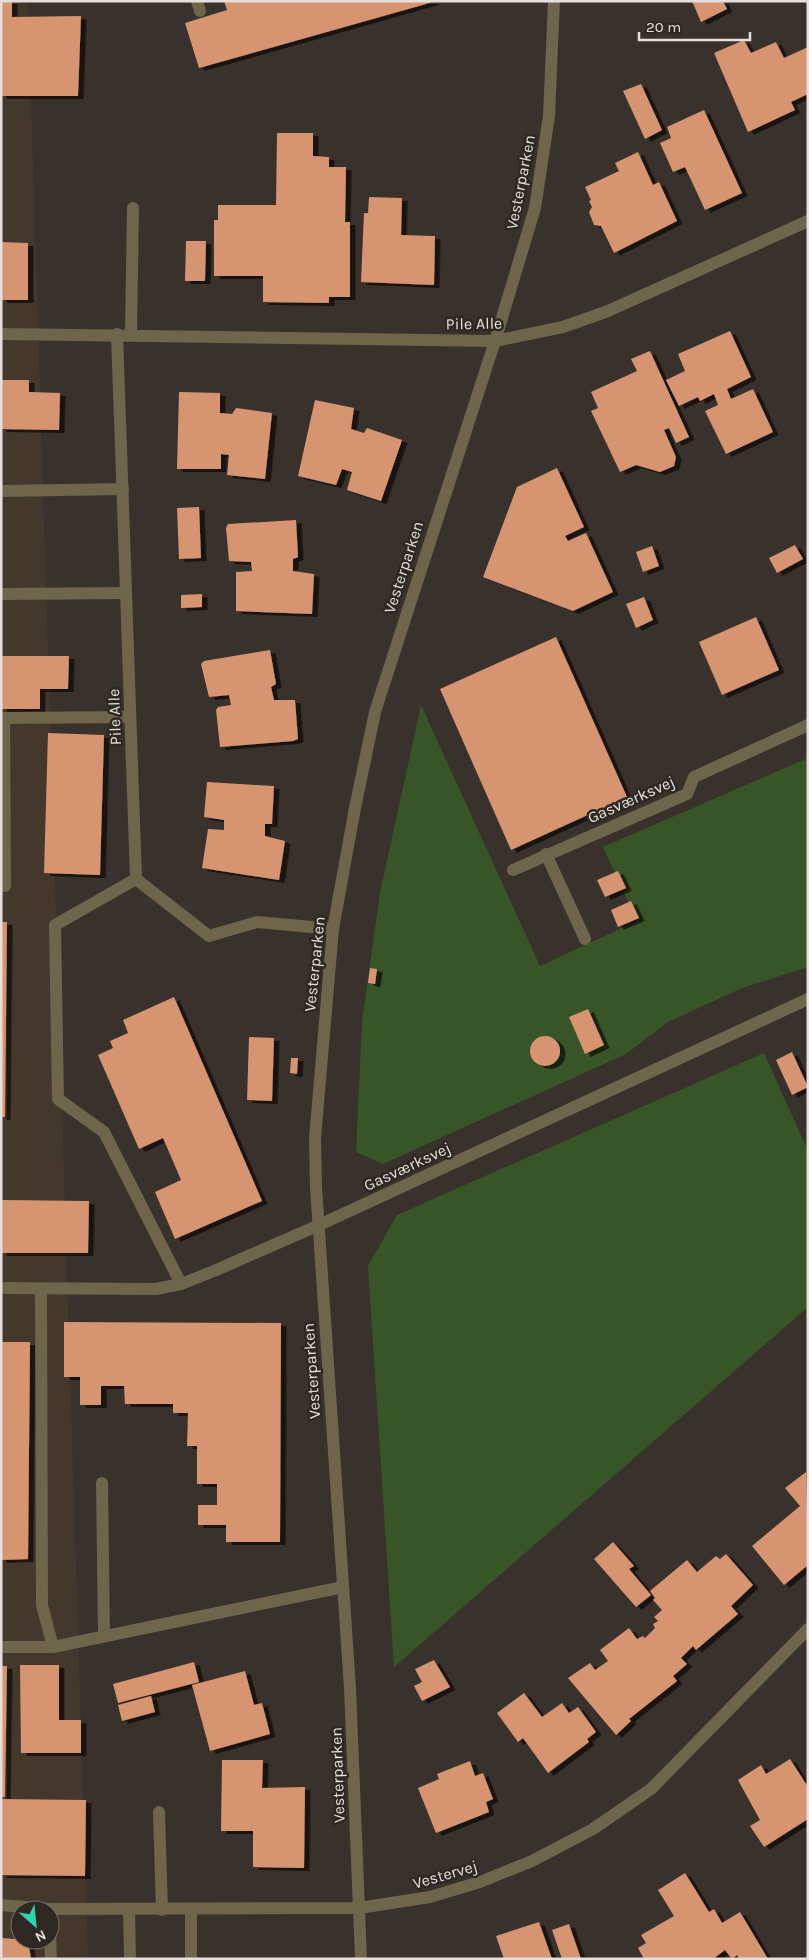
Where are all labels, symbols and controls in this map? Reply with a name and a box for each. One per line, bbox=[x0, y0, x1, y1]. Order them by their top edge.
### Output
scale bar bbox=[639, 10, 750, 42]
text: 20 m bbox=[646, 18, 681, 36]
street label: Vesterparken bbox=[502, 133, 539, 231]
street label: Pile Alle bbox=[446, 314, 502, 333]
street label: Vesterparken bbox=[380, 519, 427, 616]
street label: Pile Alle bbox=[104, 688, 125, 746]
street label: Gasværksvej bbox=[585, 772, 678, 827]
street label: Vesterparken bbox=[300, 915, 329, 1013]
street label: Gasværksvej bbox=[361, 1138, 454, 1195]
street label: Vesterparken bbox=[299, 1322, 324, 1419]
street label: Vesterparken bbox=[326, 1727, 349, 1823]
street label: Vestervej bbox=[411, 1856, 480, 1893]
north arrow bbox=[10, 1900, 60, 1950]
text: N bbox=[32, 1926, 49, 1946]

